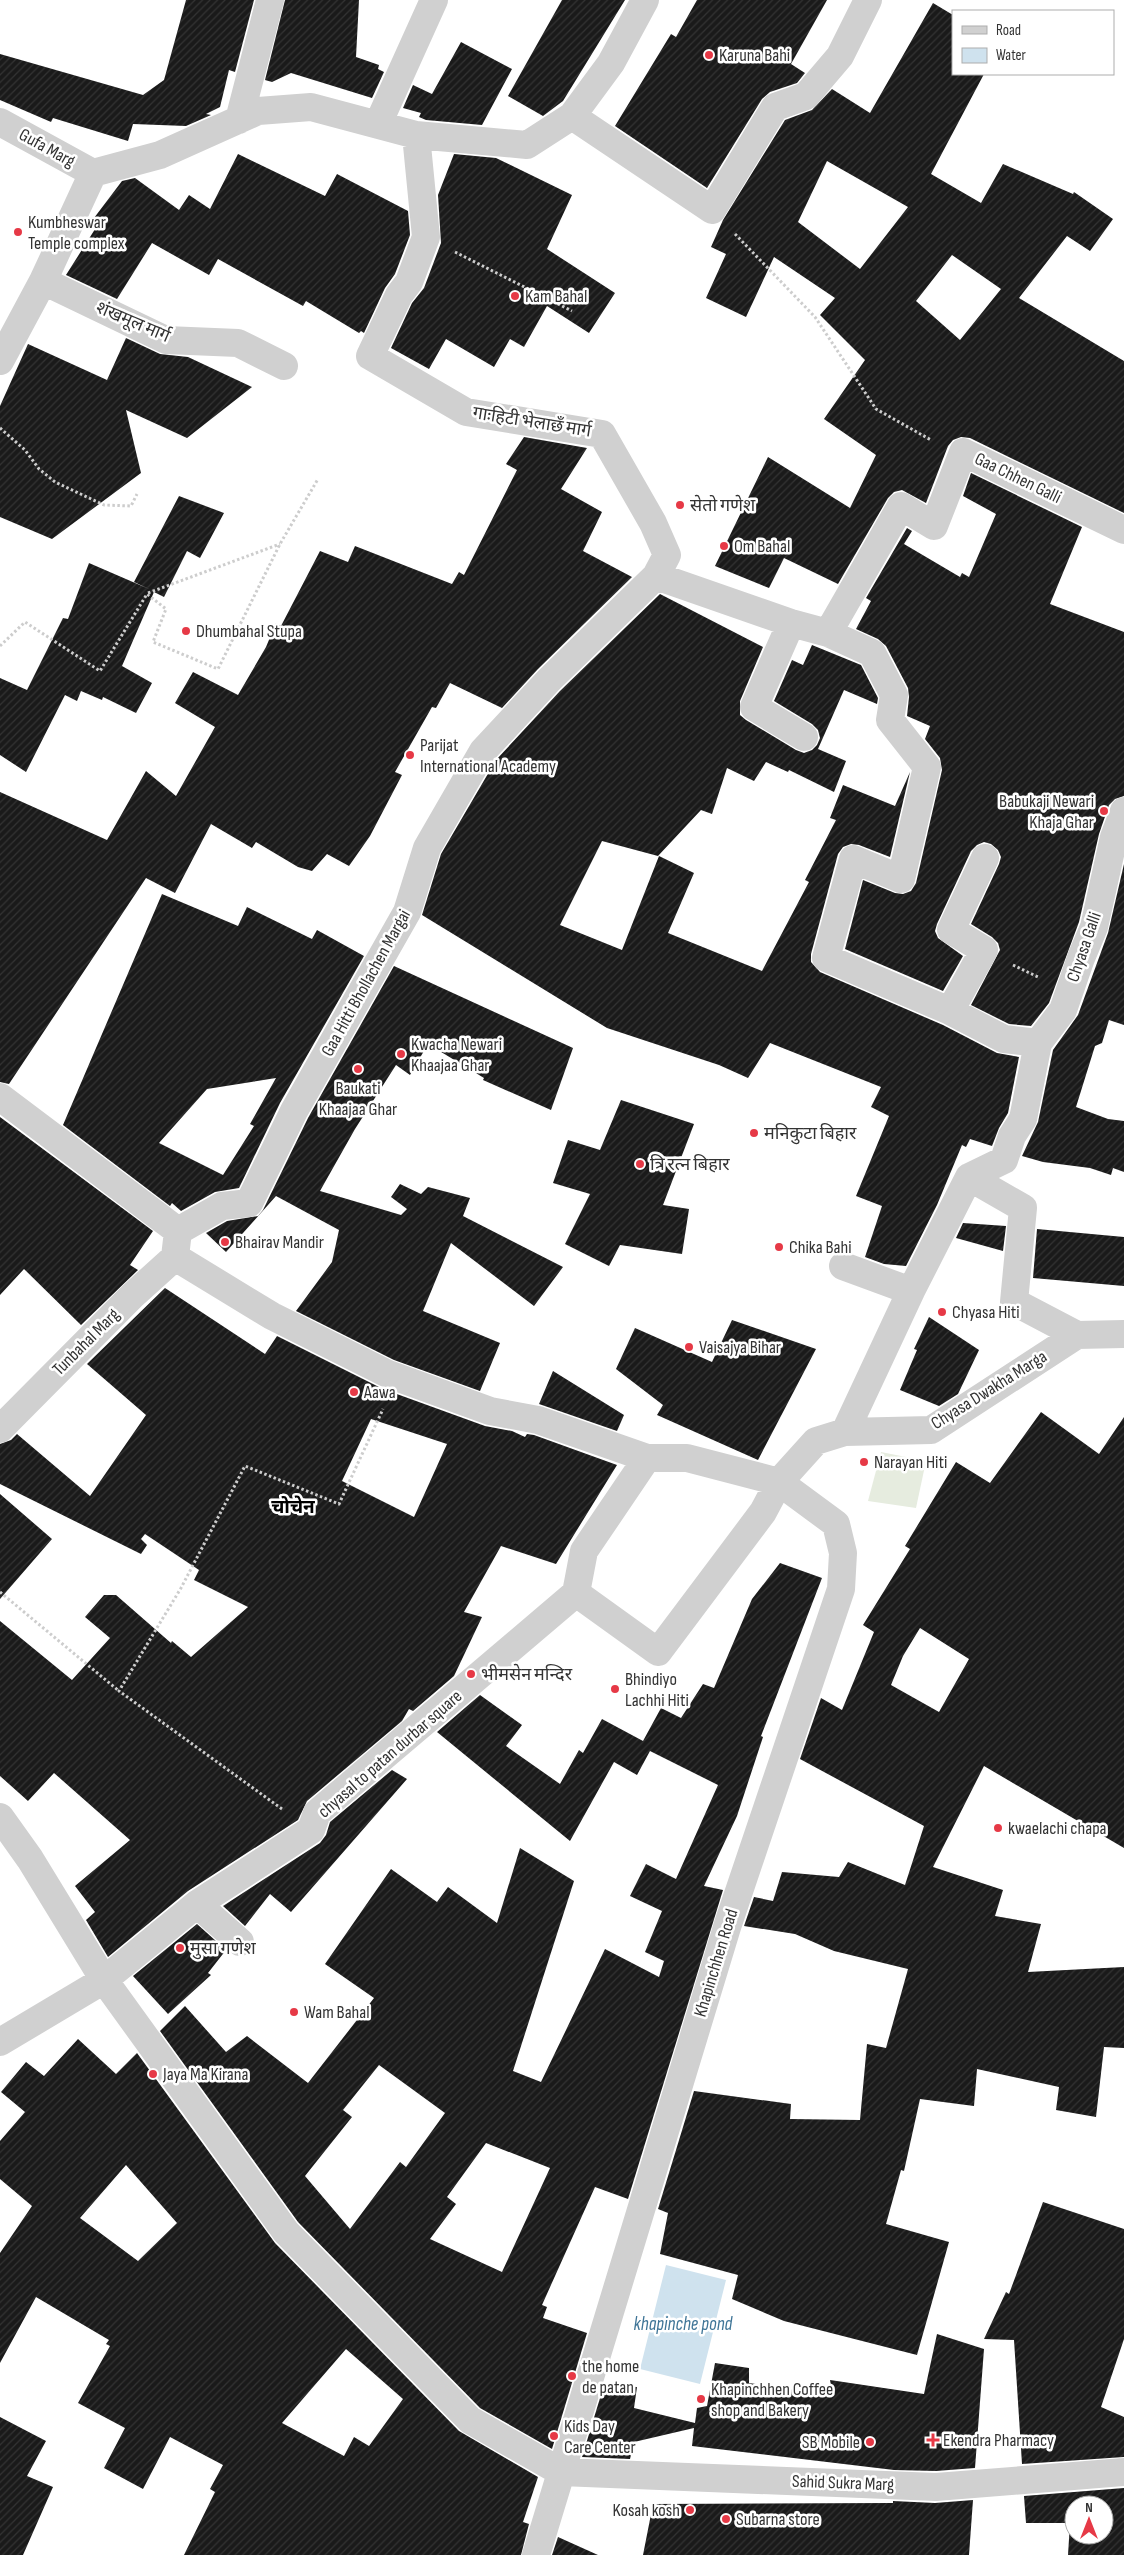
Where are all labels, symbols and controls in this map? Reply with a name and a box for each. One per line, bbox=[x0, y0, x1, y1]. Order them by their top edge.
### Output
legend bbox=[952, 10, 1114, 75]
text: Road bbox=[996, 21, 1021, 40]
place label: Karuna Bahi bbox=[719, 45, 790, 66]
text: Water bbox=[996, 46, 1027, 65]
marker: Karuna Bahi bbox=[703, 49, 715, 61]
street label: Gufa Marg bbox=[15, 124, 79, 172]
place label: Kumbheswar Temple complex bbox=[28, 212, 125, 254]
marker: Kumbheswar Temple complex bbox=[12, 226, 24, 238]
place label: Kam Bahal bbox=[525, 286, 587, 307]
marker: Kam Bahal bbox=[509, 290, 521, 302]
street label: शंखमूल मार्ग bbox=[92, 296, 174, 348]
street label: गाःहिटी भेलाछँ मार्ग bbox=[471, 401, 594, 442]
street label: Gaa Chhen Galli bbox=[971, 448, 1065, 508]
place label: सेतो गणेश bbox=[690, 494, 756, 516]
marker: सेतो गणेश bbox=[674, 499, 686, 511]
place label: Om Bahal bbox=[734, 536, 790, 557]
marker: Om Bahal bbox=[718, 540, 730, 552]
place label: Dhumbahal Stupa bbox=[196, 621, 302, 642]
marker: Dhumbahal Stupa bbox=[180, 625, 192, 637]
place label: Parijat International Academy bbox=[420, 735, 556, 777]
marker: Parijat International Academy bbox=[404, 749, 416, 761]
place label: Babukaji Newari Khaja Ghar bbox=[999, 791, 1094, 833]
marker: Babukaji Newari Khaja Ghar bbox=[1098, 805, 1110, 817]
street label: Gaa Hitti Bhollachen Margai bbox=[317, 906, 415, 1060]
street label: Chyasa Galli bbox=[1062, 909, 1106, 985]
place label: Kwacha Newari Khaajaa Ghar bbox=[411, 1034, 502, 1076]
marker: Kwacha Newari Khaajaa Ghar bbox=[395, 1048, 407, 1060]
marker: Baukati Khaajaa Ghar bbox=[352, 1063, 364, 1075]
place label: Baukati Khaajaa Ghar bbox=[319, 1078, 397, 1120]
place label: मनिकुटा बिहार bbox=[764, 1123, 857, 1145]
marker: मनिकुटा बिहार bbox=[748, 1127, 760, 1139]
place label: त्रि रत्न बिहार bbox=[650, 1154, 730, 1175]
marker: त्रि रत्न बिहार bbox=[634, 1158, 646, 1170]
place label: Bhairav Mandir bbox=[235, 1232, 324, 1253]
marker: Bhairav Mandir bbox=[219, 1236, 231, 1248]
place label: Chika Bahi bbox=[789, 1237, 852, 1258]
marker: Chika Bahi bbox=[773, 1241, 785, 1253]
place label: Chyasa Hiti bbox=[952, 1302, 1020, 1323]
street label: Tunbahal Marg bbox=[48, 1304, 124, 1380]
marker: Chyasa Hiti bbox=[936, 1306, 948, 1318]
place label: Vaisajya Bihar bbox=[699, 1337, 781, 1358]
marker: Vaisajya Bihar bbox=[683, 1341, 695, 1353]
street label: Chyasa Dwakha Marga bbox=[927, 1346, 1051, 1434]
place label: Aawa bbox=[363, 1382, 396, 1403]
marker: Aawa bbox=[348, 1386, 360, 1398]
place label: Narayan Hiti bbox=[874, 1452, 947, 1473]
marker: Narayan Hiti bbox=[858, 1456, 870, 1468]
district label: चोचेन bbox=[271, 1495, 315, 1519]
place label: भीमसेन मन्दिर bbox=[481, 1663, 573, 1685]
marker: भीमसेन मन्दिर bbox=[465, 1668, 477, 1680]
place label: Bhindiyo Lachhi Hiti bbox=[625, 1669, 689, 1711]
marker: Bhindiyo Lachhi Hiti bbox=[609, 1683, 621, 1695]
street label: chyasal to patan durbar square bbox=[314, 1686, 466, 1822]
place label: kwaelachi chapa bbox=[1008, 1818, 1107, 1839]
marker: kwaelachi chapa bbox=[992, 1822, 1004, 1834]
street label: Khapinchhen Road bbox=[690, 1907, 742, 2019]
place label: मुसा गणेश bbox=[190, 1937, 257, 1960]
marker: मुसा गणेश bbox=[174, 1942, 186, 1954]
place label: Wam Bahal bbox=[304, 2002, 370, 2023]
marker: Wam Bahal bbox=[288, 2006, 300, 2018]
place label: Jaya Ma Kirana bbox=[162, 2064, 248, 2085]
marker: Jaya Ma Kirana bbox=[147, 2068, 159, 2080]
water label: khapinche pond bbox=[634, 2313, 734, 2336]
place label: the home de patan bbox=[582, 2356, 639, 2398]
marker: the home de patan bbox=[566, 2370, 578, 2382]
place label: Khapinchhen Coffee shop and Bakery bbox=[711, 2379, 833, 2421]
marker: Khapinchhen Coffee shop and Bakery bbox=[695, 2393, 707, 2405]
place label: Kids Day Care Center bbox=[564, 2416, 636, 2458]
marker: Kids Day Care Center bbox=[548, 2430, 560, 2442]
place label: Ekendra Pharmacy bbox=[943, 2430, 1054, 2451]
place label: SB Mobile bbox=[802, 2432, 860, 2453]
marker: Ekendra Pharmacy bbox=[927, 2434, 939, 2446]
marker: SB Mobile bbox=[864, 2436, 876, 2448]
street label: Sahid Sukra Marg bbox=[792, 2471, 894, 2495]
north arrow bbox=[1064, 2495, 1114, 2545]
text: N bbox=[1085, 2499, 1093, 2516]
place label: Kosah kosh bbox=[613, 2500, 680, 2521]
marker: Kosah kosh bbox=[684, 2504, 696, 2516]
place label: Subarna store bbox=[736, 2509, 820, 2530]
marker: Subarna store bbox=[720, 2513, 732, 2525]

